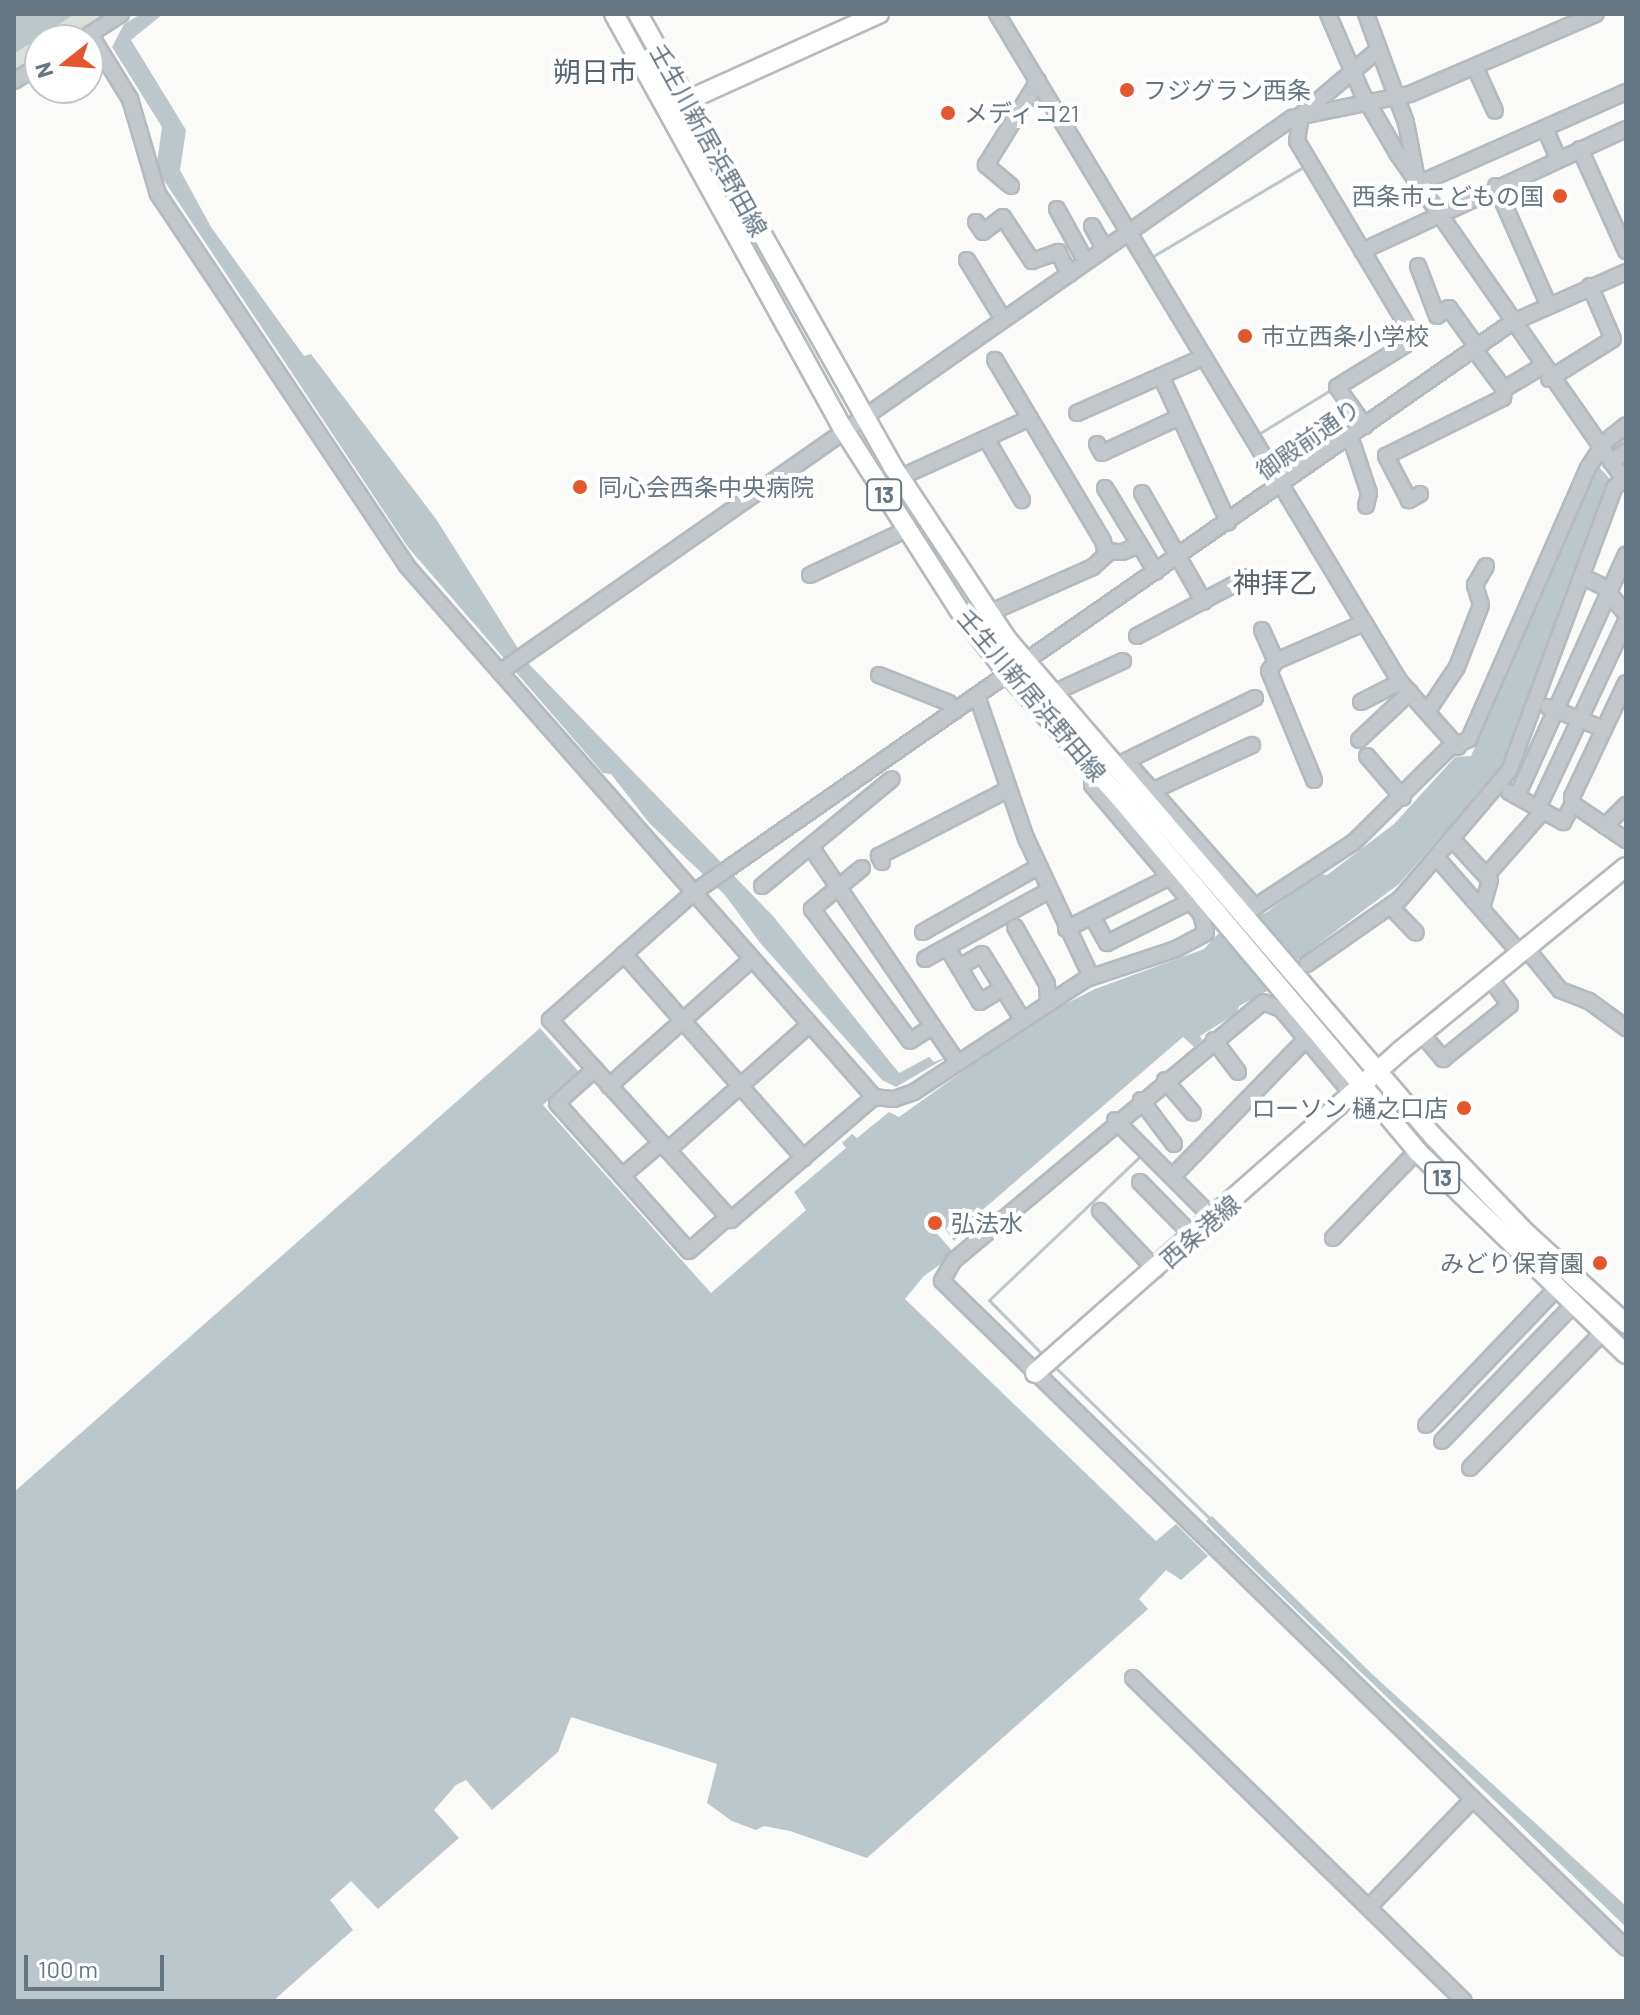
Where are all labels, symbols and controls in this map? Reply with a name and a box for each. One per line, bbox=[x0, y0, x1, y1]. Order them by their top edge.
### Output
north arrow bbox=[24, 24, 104, 104]
street label: 壬生川新居浜野田線 bbox=[644, 39, 774, 241]
district label: 朔日市 bbox=[553, 54, 637, 88]
text: N bbox=[28, 60, 58, 81]
place label: フジグラン西条 bbox=[1143, 76, 1311, 104]
marker: フジグラン西条 bbox=[1118, 81, 1136, 99]
place label: メディコ21 bbox=[964, 99, 1081, 127]
marker: メディコ21 bbox=[939, 104, 957, 122]
place label: 西条市こどもの国 bbox=[1352, 182, 1544, 210]
marker: 西条市こどもの国 bbox=[1551, 187, 1569, 205]
place label: 市立西条小学校 bbox=[1261, 322, 1429, 350]
marker: 市立西条小学校 bbox=[1236, 327, 1254, 345]
street label: 御殿前通り bbox=[1251, 393, 1365, 485]
place label: 同心会西条中央病院 bbox=[598, 473, 814, 501]
marker: 同心会西条中央病院 bbox=[569, 476, 591, 498]
road number: 13 bbox=[866, 477, 902, 513]
district label: 神拝乙 bbox=[1233, 565, 1317, 599]
street label: 壬生川新居浜野田線 bbox=[952, 603, 1112, 787]
place label: ローソン 樋之口店 bbox=[1251, 1094, 1448, 1122]
marker: ローソン 樋之口店 bbox=[1455, 1099, 1473, 1117]
road number: 13 bbox=[1424, 1160, 1460, 1196]
street label: 西条港線 bbox=[1154, 1189, 1246, 1273]
place label: 弘法水 bbox=[951, 1209, 1023, 1237]
marker: 弘法水 bbox=[926, 1214, 944, 1232]
place label: みどり保育園 bbox=[1440, 1249, 1584, 1277]
marker: みどり保育園 bbox=[1591, 1254, 1609, 1272]
scale bar bbox=[28, 1939, 168, 1989]
text: 100 m bbox=[38, 1954, 98, 1983]

